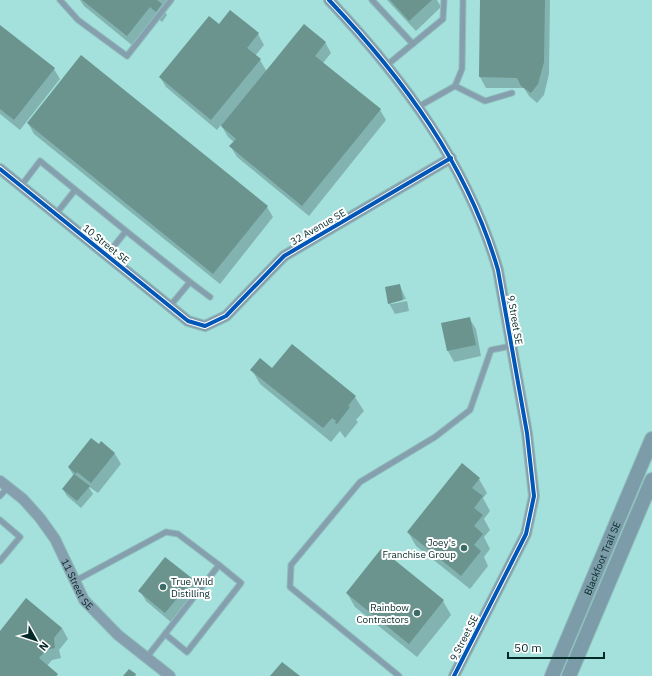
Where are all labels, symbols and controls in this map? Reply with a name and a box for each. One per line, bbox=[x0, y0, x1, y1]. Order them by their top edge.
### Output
street label: 32 Avenue SE bbox=[288, 206, 348, 248]
street label: 10 Street SE bbox=[80, 221, 132, 267]
street label: 9 Street SE bbox=[504, 294, 526, 346]
street label: Blackfoot Trail SE bbox=[580, 519, 623, 597]
place label: Joey's Franchise Group bbox=[382, 536, 456, 561]
marker: Joey's Franchise Group bbox=[459, 543, 469, 553]
street label: 11 Street SE bbox=[59, 557, 96, 612]
place label: True Wild Distilling bbox=[171, 575, 213, 600]
marker: True Wild Distilling bbox=[158, 582, 168, 592]
place label: Rainbow Contractors bbox=[356, 601, 409, 626]
marker: Rainbow Contractors bbox=[412, 608, 422, 618]
street label: 9 Street SE bbox=[447, 613, 481, 663]
north arrow bbox=[16, 620, 56, 660]
scale bar bbox=[508, 634, 604, 660]
text: N bbox=[36, 639, 52, 654]
text: 50 m bbox=[514, 640, 542, 655]

